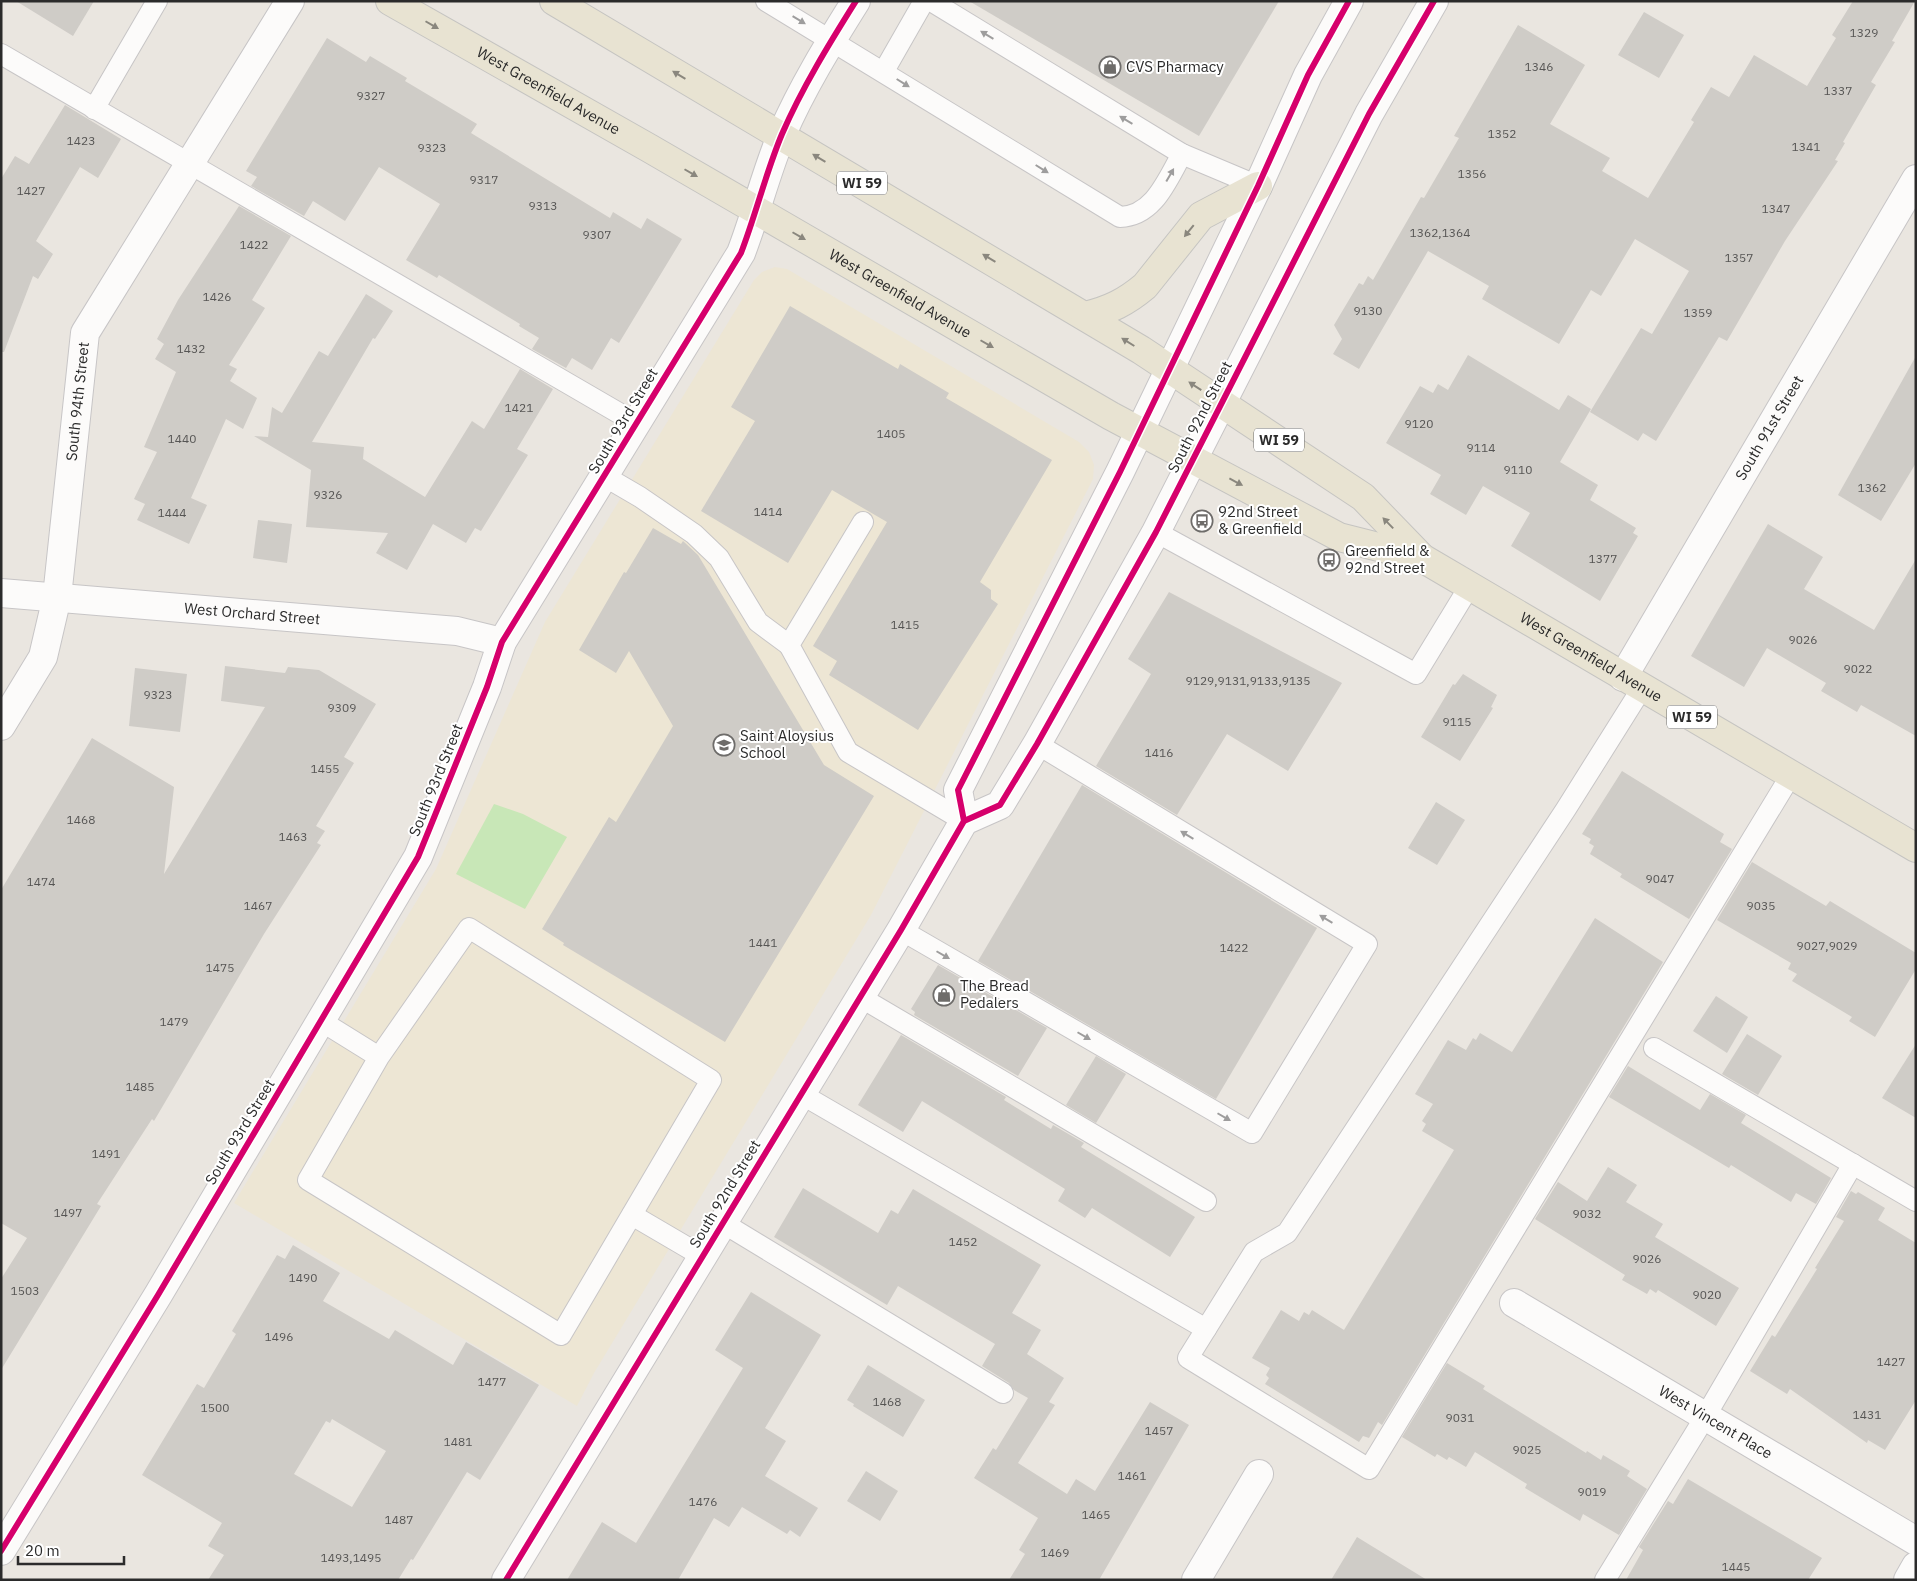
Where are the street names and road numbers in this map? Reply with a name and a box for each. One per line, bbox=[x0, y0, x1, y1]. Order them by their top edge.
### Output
street label: West Greenfield Avenue bbox=[474, 42, 623, 139]
road number: WI 59 bbox=[837, 172, 887, 194]
street label: West Greenfield Avenue bbox=[826, 244, 975, 342]
street label: South 94th Street bbox=[61, 341, 93, 462]
street label: South 92nd Street bbox=[1163, 358, 1236, 476]
street label: South 93rd Street bbox=[584, 365, 662, 477]
street label: South 91st Street bbox=[1731, 372, 1807, 483]
road number: WI 59 bbox=[1254, 428, 1304, 452]
street label: West Orchard Street bbox=[183, 598, 321, 629]
street label: West Greenfield Avenue bbox=[1517, 608, 1666, 706]
road number: WI 59 bbox=[1667, 706, 1717, 729]
street label: South 93rd Street bbox=[404, 721, 467, 839]
street label: South 93rd Street bbox=[201, 1076, 279, 1188]
street label: South 92nd Street bbox=[685, 1136, 764, 1251]
street label: West Vincent Place bbox=[1655, 1381, 1776, 1463]

